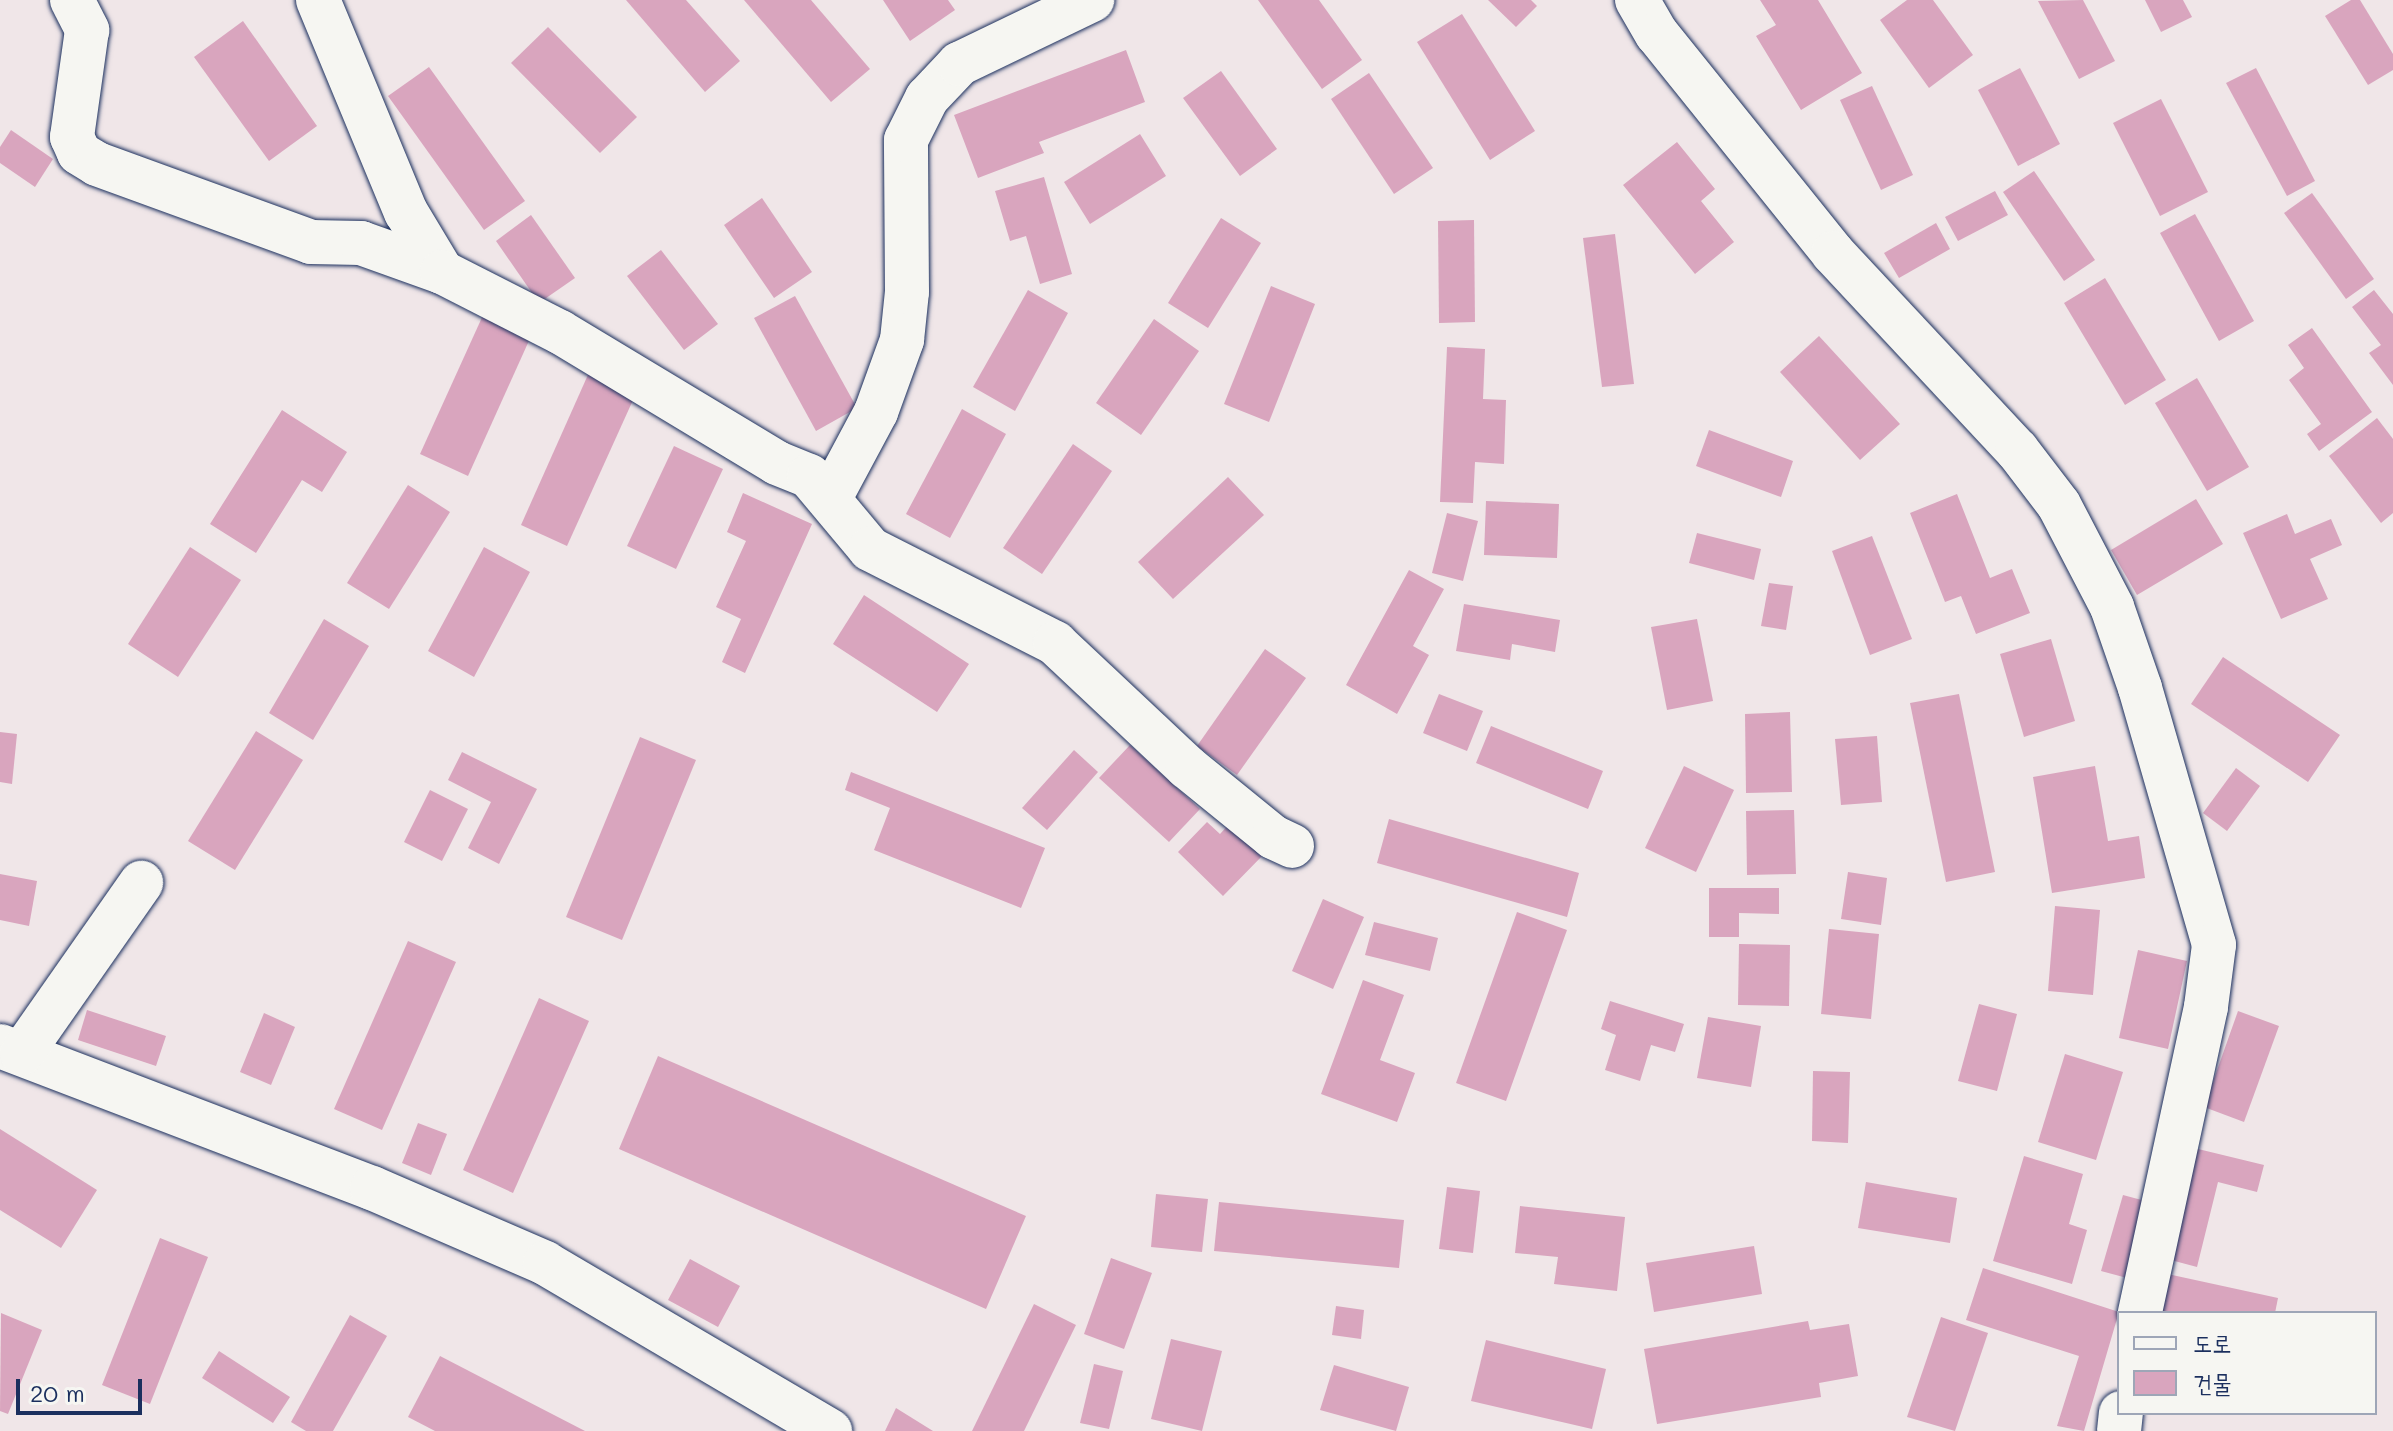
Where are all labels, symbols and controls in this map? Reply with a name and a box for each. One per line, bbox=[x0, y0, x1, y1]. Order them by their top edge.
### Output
legend bbox=[2117, 1311, 2377, 1415]
text: 도로 bbox=[2193, 1327, 2232, 1358]
scale bar bbox=[20, 1363, 146, 1413]
text: 건물 bbox=[2193, 1367, 2232, 1398]
text: 20 m bbox=[30, 1377, 85, 1408]

